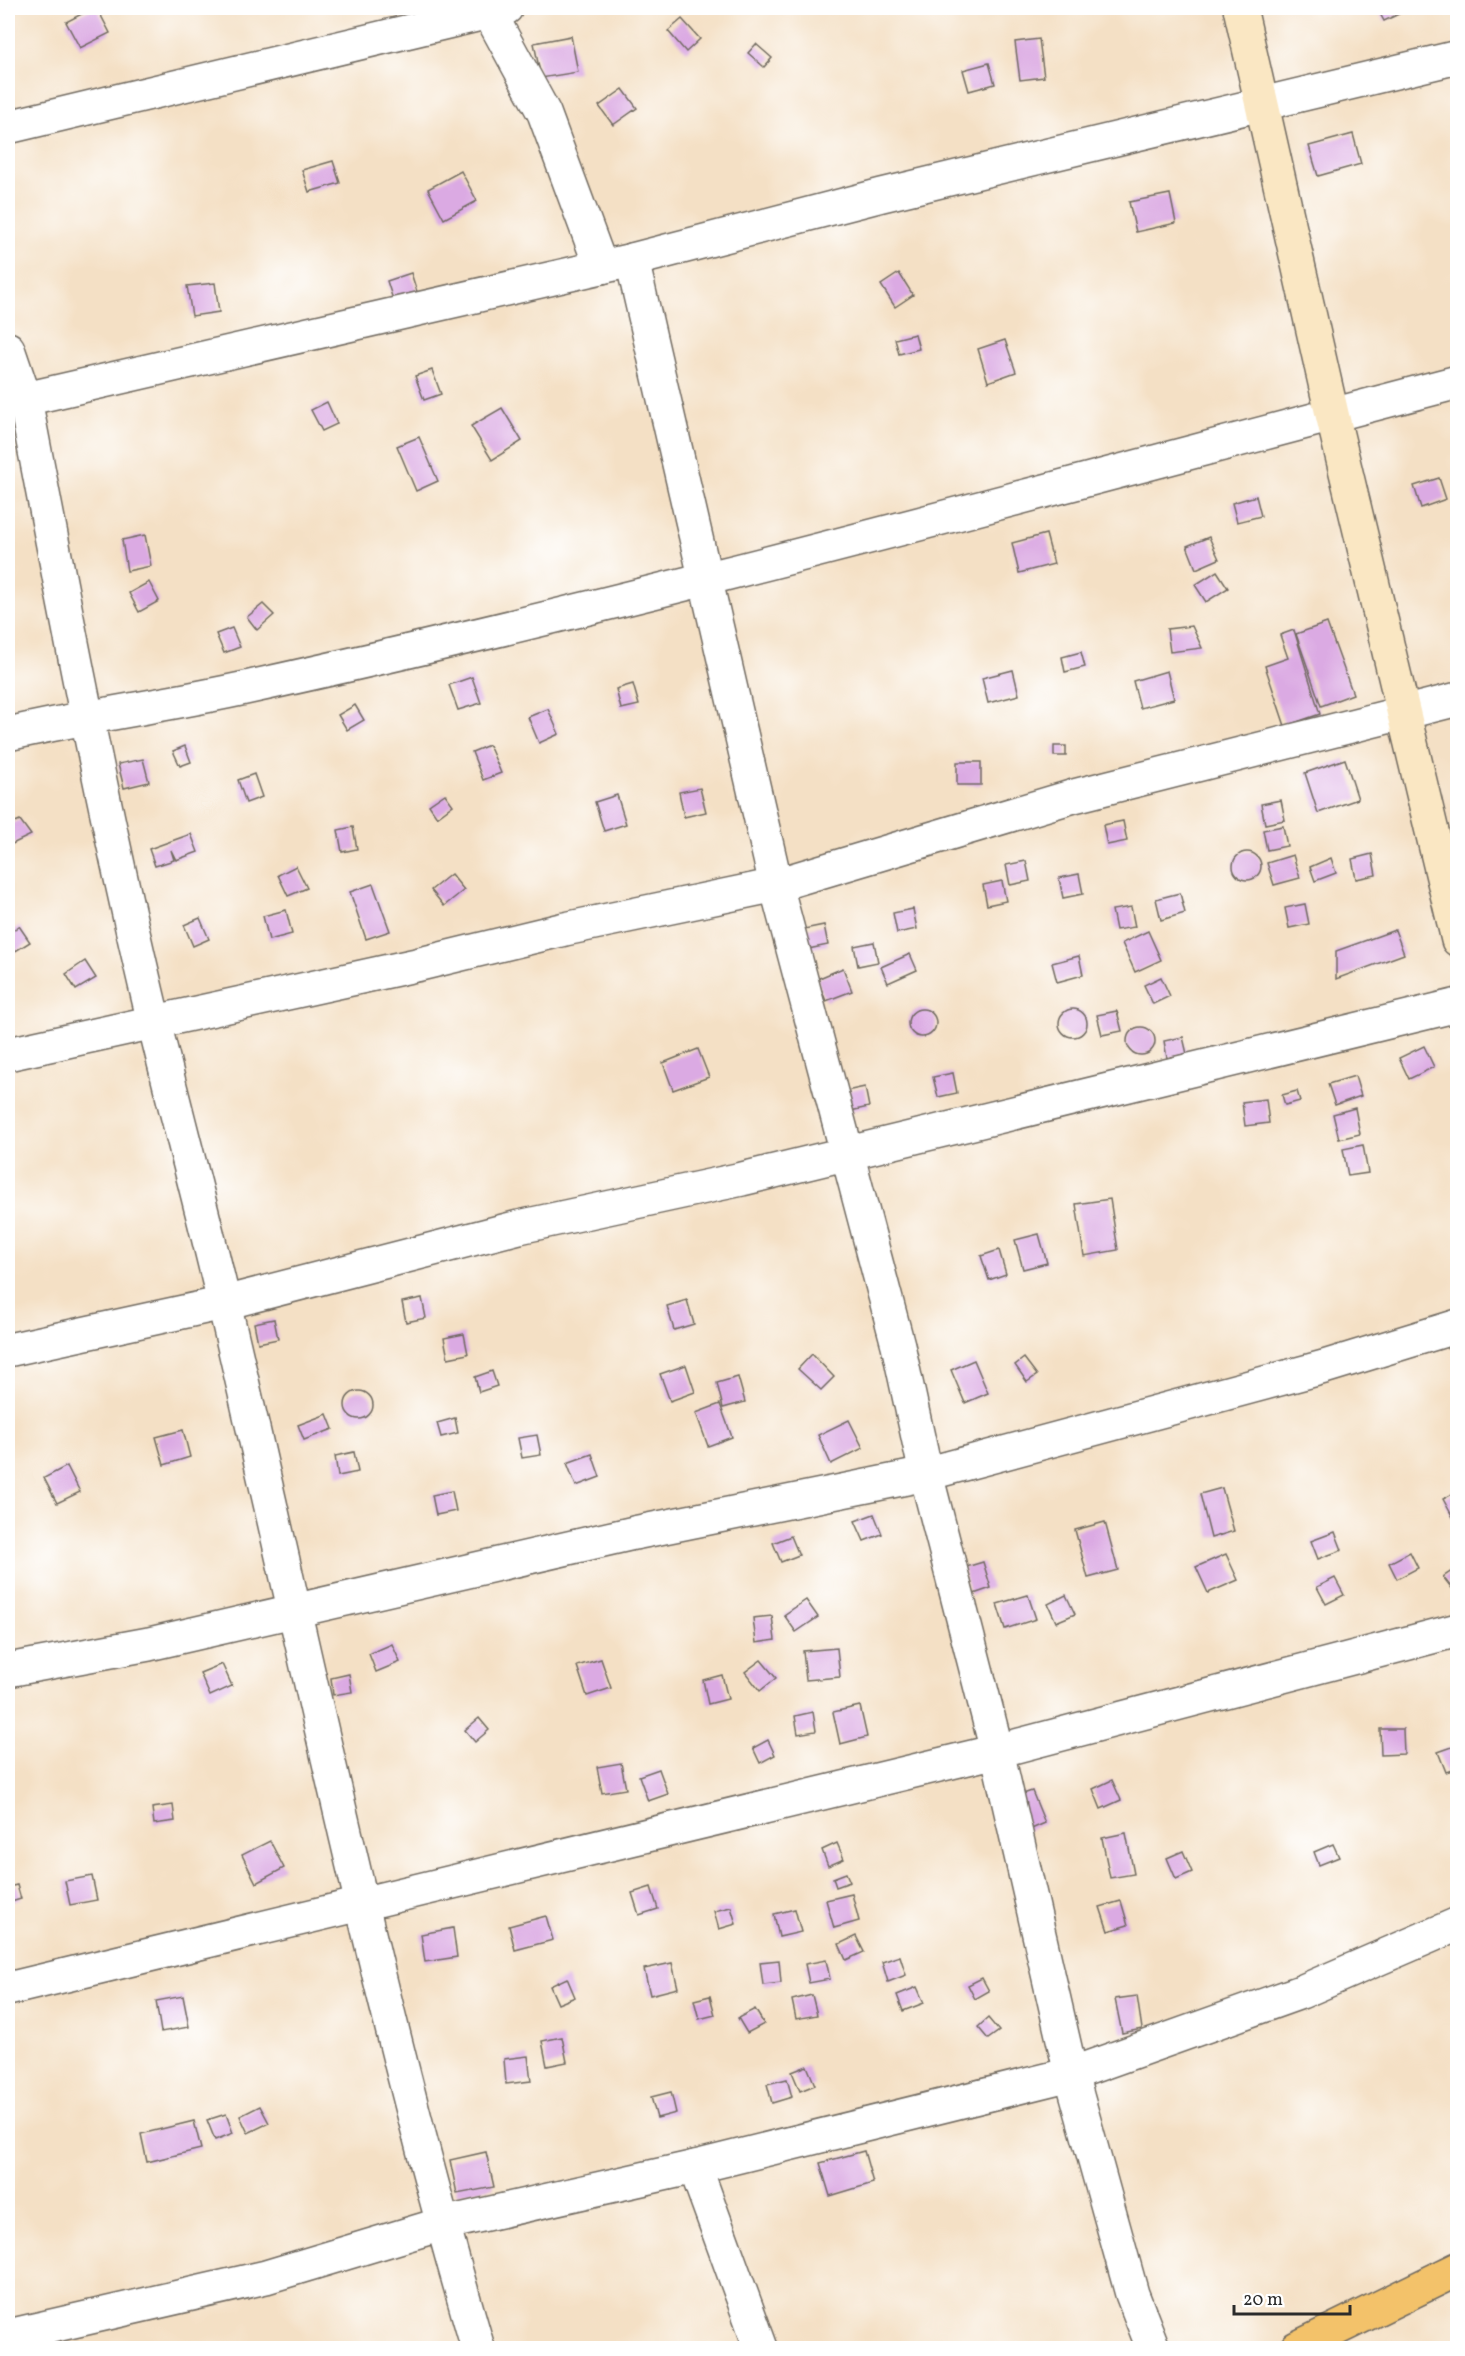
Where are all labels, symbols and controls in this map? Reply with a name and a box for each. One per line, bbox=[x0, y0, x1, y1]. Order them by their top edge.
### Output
scale bar bbox=[1234, 2278, 1350, 2316]
text: 20 m bbox=[1243, 2288, 1283, 2313]

